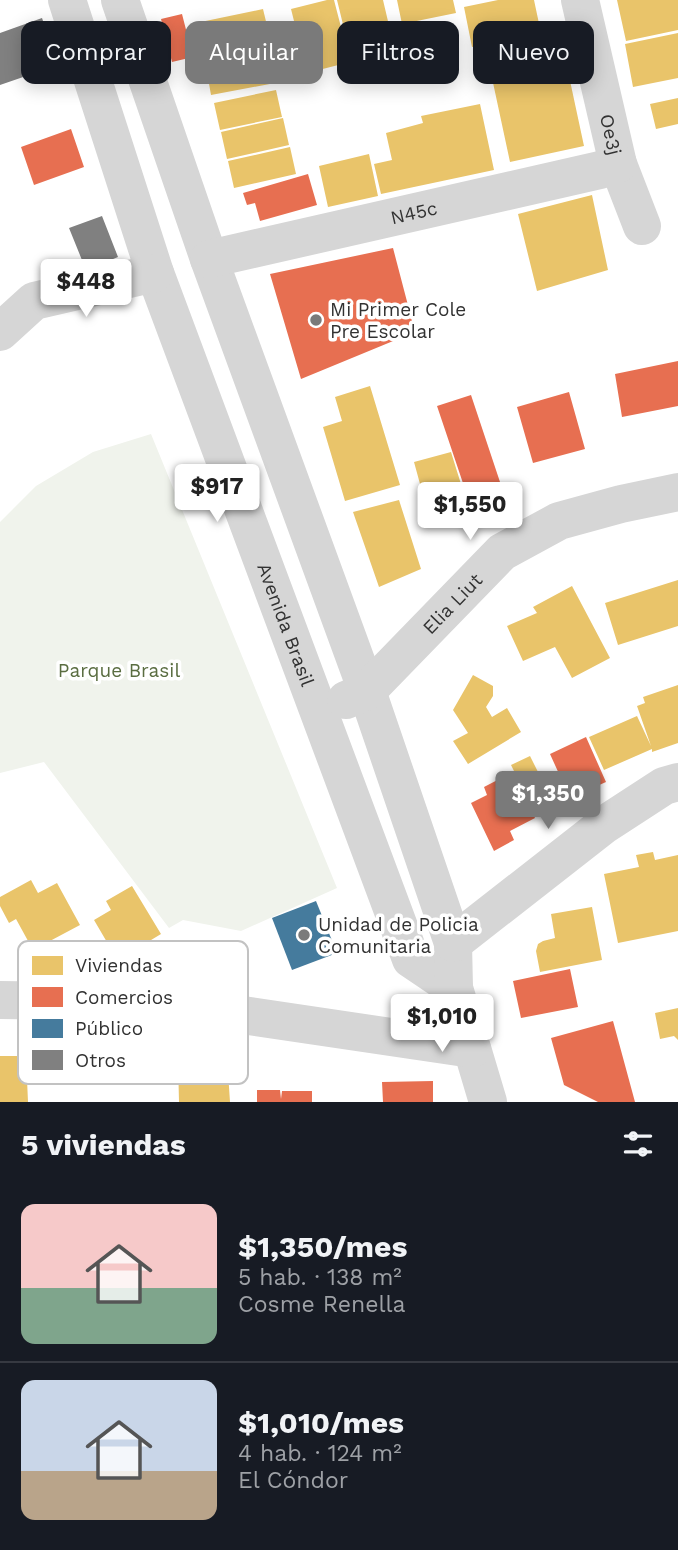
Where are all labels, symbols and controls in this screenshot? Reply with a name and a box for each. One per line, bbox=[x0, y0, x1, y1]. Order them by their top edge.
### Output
chip: Comprar bbox=[21, 21, 171, 84]
chip: Alquilar bbox=[185, 21, 323, 84]
chip: Filtros bbox=[337, 21, 459, 84]
chip: Nuevo bbox=[473, 21, 594, 84]
street label: Oe3j bbox=[595, 112, 627, 157]
street label: N45c bbox=[388, 196, 439, 229]
pin: $448 bbox=[45, 260, 127, 319]
text: $448 bbox=[57, 268, 115, 295]
place label: Mi Primer Cole Pre Escolar bbox=[330, 298, 466, 343]
marker: Mi Primer Cole Pre Escolar bbox=[308, 312, 324, 328]
pin: $917 bbox=[176, 464, 258, 524]
text: $917 bbox=[191, 473, 243, 500]
pin: $1,550 bbox=[413, 482, 527, 542]
text: $1,550 bbox=[434, 491, 506, 518]
street label: Avenida Brasil bbox=[252, 560, 319, 690]
street label: Elia Liut bbox=[418, 568, 487, 639]
park label: Parque Brasil bbox=[58, 659, 180, 682]
pin: $1,350 bbox=[491, 772, 605, 831]
text: $1,350 bbox=[511, 780, 585, 807]
place label: Unidad de Policia Comunitaria bbox=[318, 913, 479, 958]
marker: Unidad de Policia Comunitaria bbox=[296, 927, 312, 943]
legend bbox=[18, 941, 248, 1084]
text: Viviendas bbox=[75, 954, 163, 977]
text: Comercios bbox=[75, 986, 173, 1009]
pin: $1,010 bbox=[385, 995, 499, 1054]
text: $1,010 bbox=[407, 1003, 477, 1030]
text: Público bbox=[75, 1017, 143, 1040]
text: Otros bbox=[75, 1049, 126, 1072]
icon: filters bbox=[619, 1125, 657, 1163]
text: 5 viviendas bbox=[21, 1127, 186, 1162]
text: $1,350/mes bbox=[238, 1229, 407, 1264]
icon: home bbox=[77, 1232, 161, 1316]
text: 5 hab. · 138 m² bbox=[238, 1264, 402, 1291]
text: Cosme Renella bbox=[238, 1291, 406, 1318]
text: $1,010/mes bbox=[238, 1405, 404, 1440]
icon: home bbox=[77, 1408, 161, 1492]
text: 4 hab. · 124 m² bbox=[238, 1440, 402, 1467]
text: El Cóndor bbox=[238, 1467, 348, 1494]

